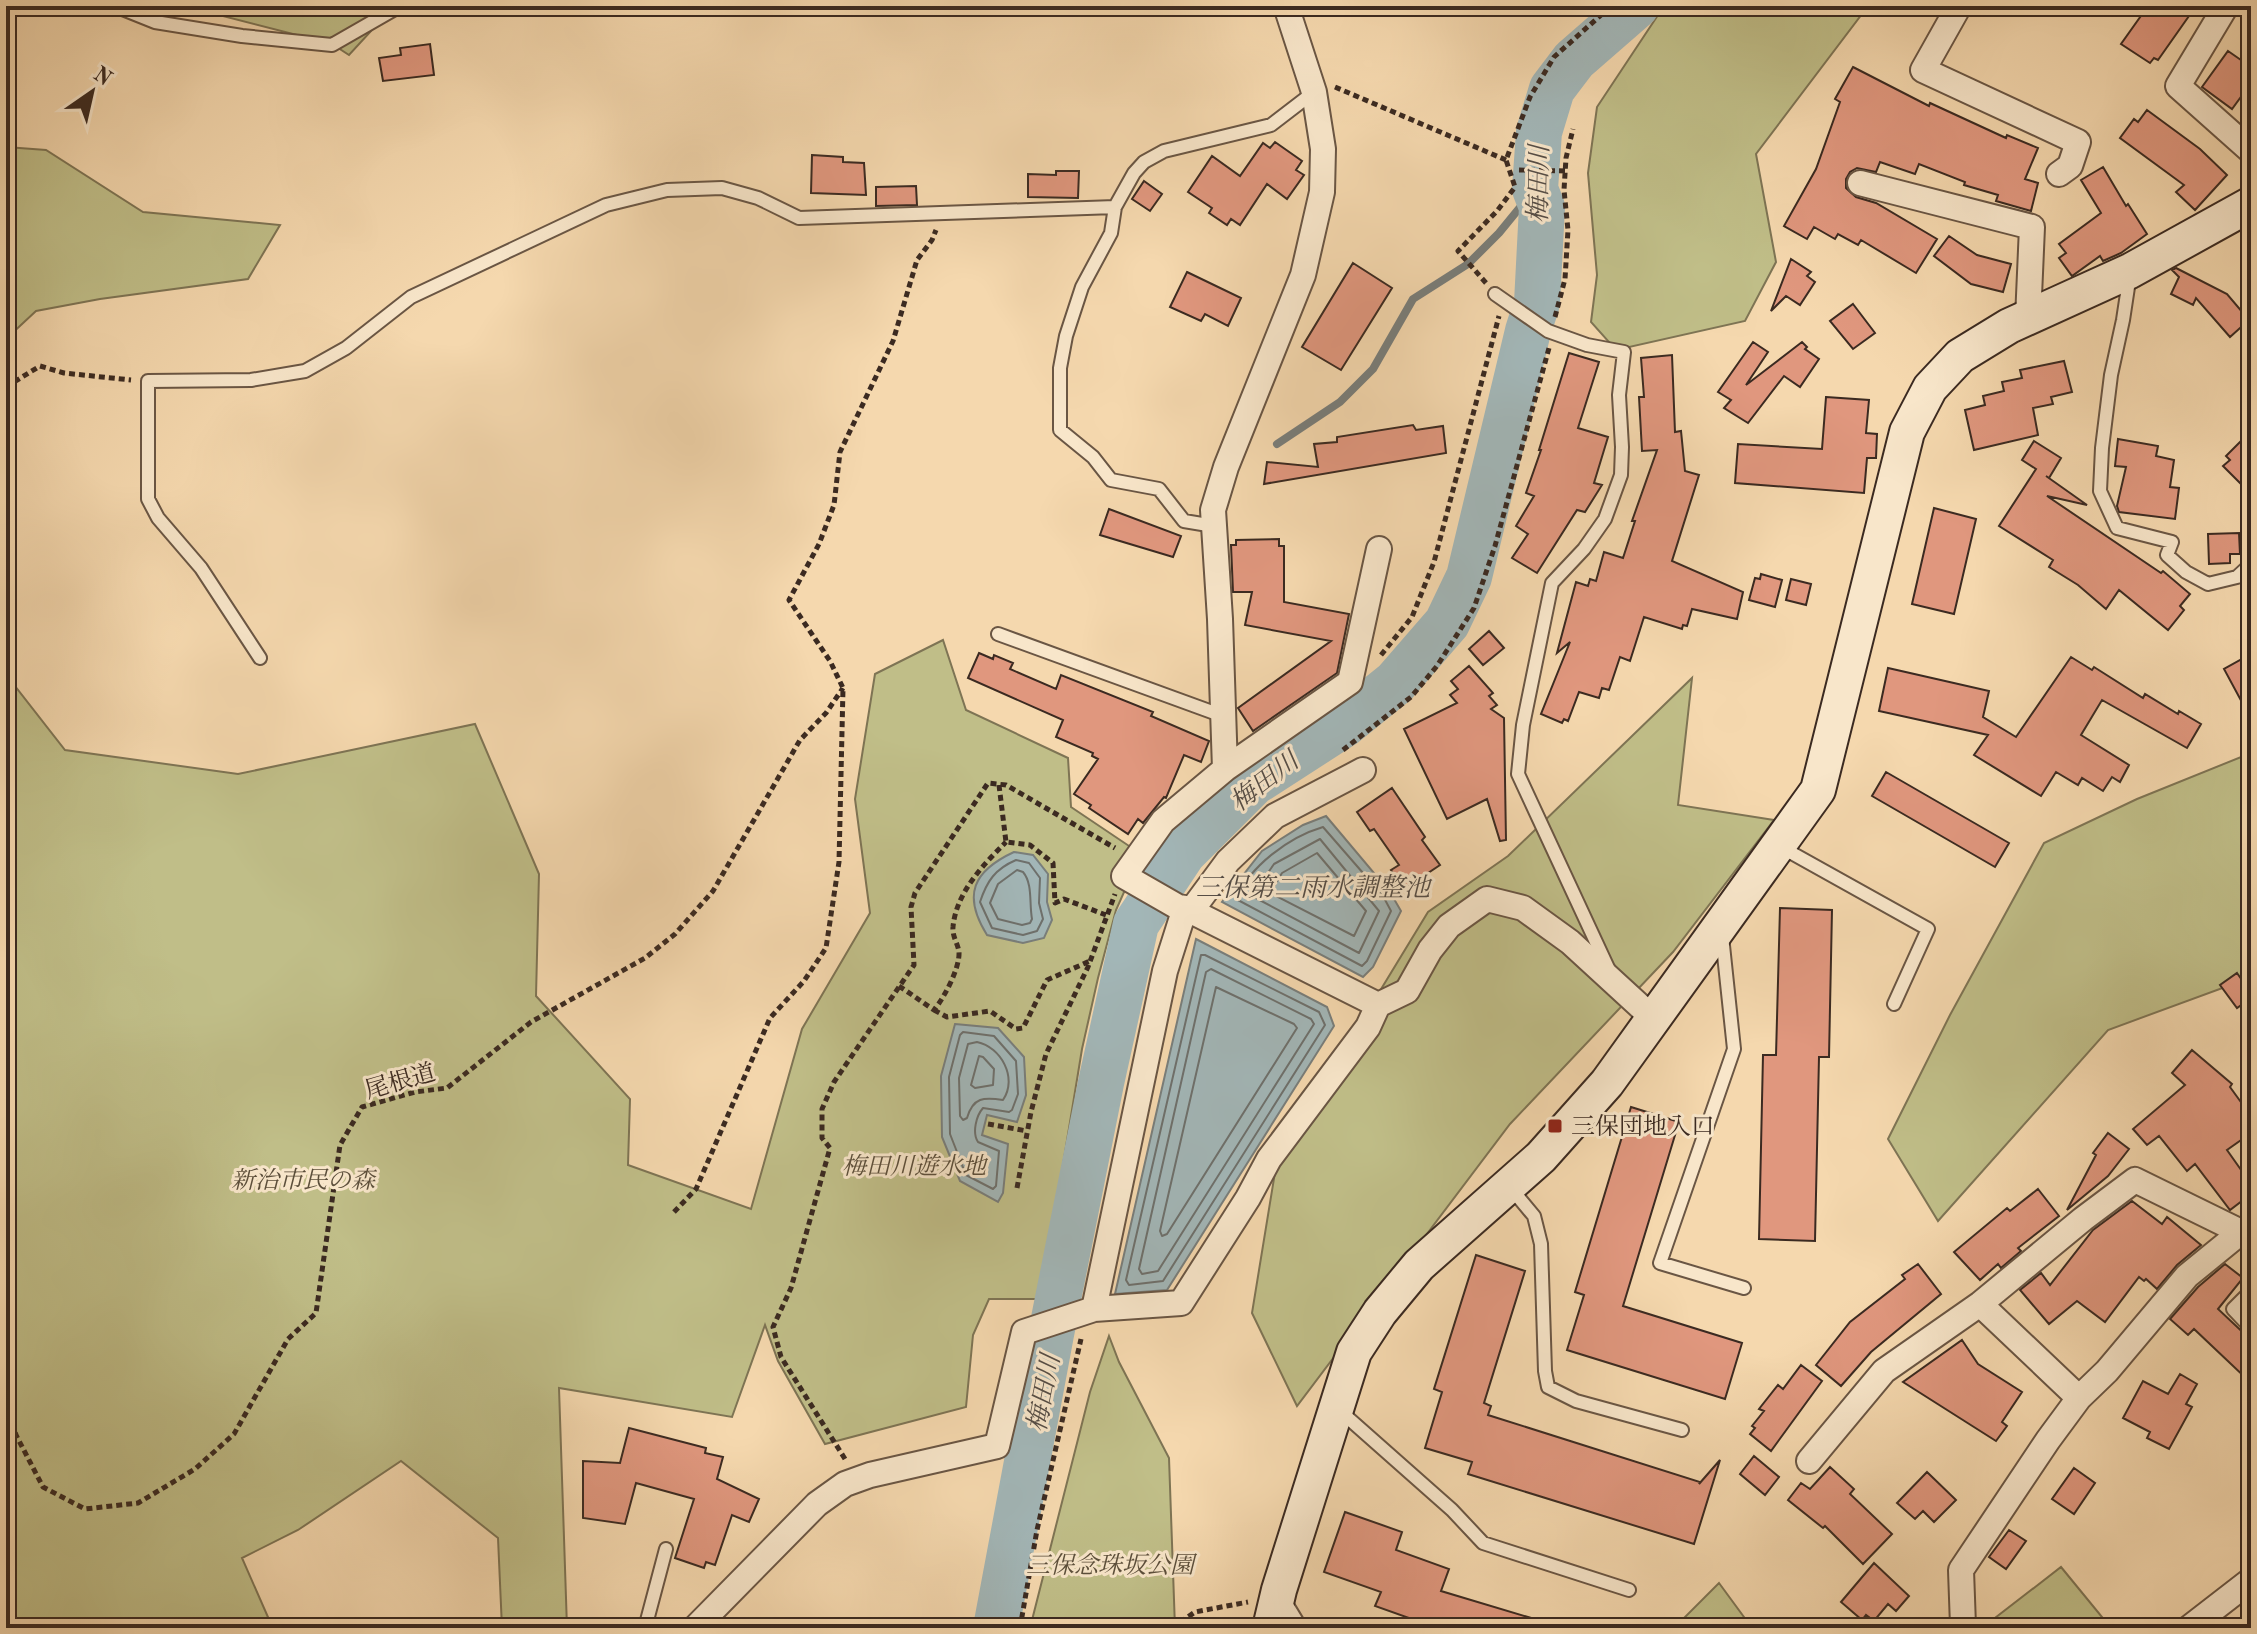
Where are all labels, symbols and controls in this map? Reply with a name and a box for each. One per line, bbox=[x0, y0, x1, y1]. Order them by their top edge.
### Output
north arrow bbox=[52, 52, 132, 132]
text: N bbox=[89, 63, 115, 91]
water label: 梅田川 bbox=[1524, 142, 1554, 223]
water label: 梅田川 bbox=[1225, 745, 1306, 817]
water label: 三保第二雨水調整池 bbox=[1196, 874, 1433, 902]
street label: 尾根道 bbox=[362, 1059, 438, 1104]
place label: 三保団地入口 bbox=[1571, 1113, 1715, 1140]
marker: 三保団地入口 bbox=[1546, 1117, 1564, 1135]
park label: 梅田川遊水地 bbox=[842, 1153, 989, 1180]
park label: 新治市民の森 bbox=[231, 1167, 378, 1194]
water label: 梅田川 bbox=[1023, 1349, 1066, 1434]
park label: 三保念珠坂公園 bbox=[1026, 1552, 1198, 1579]

